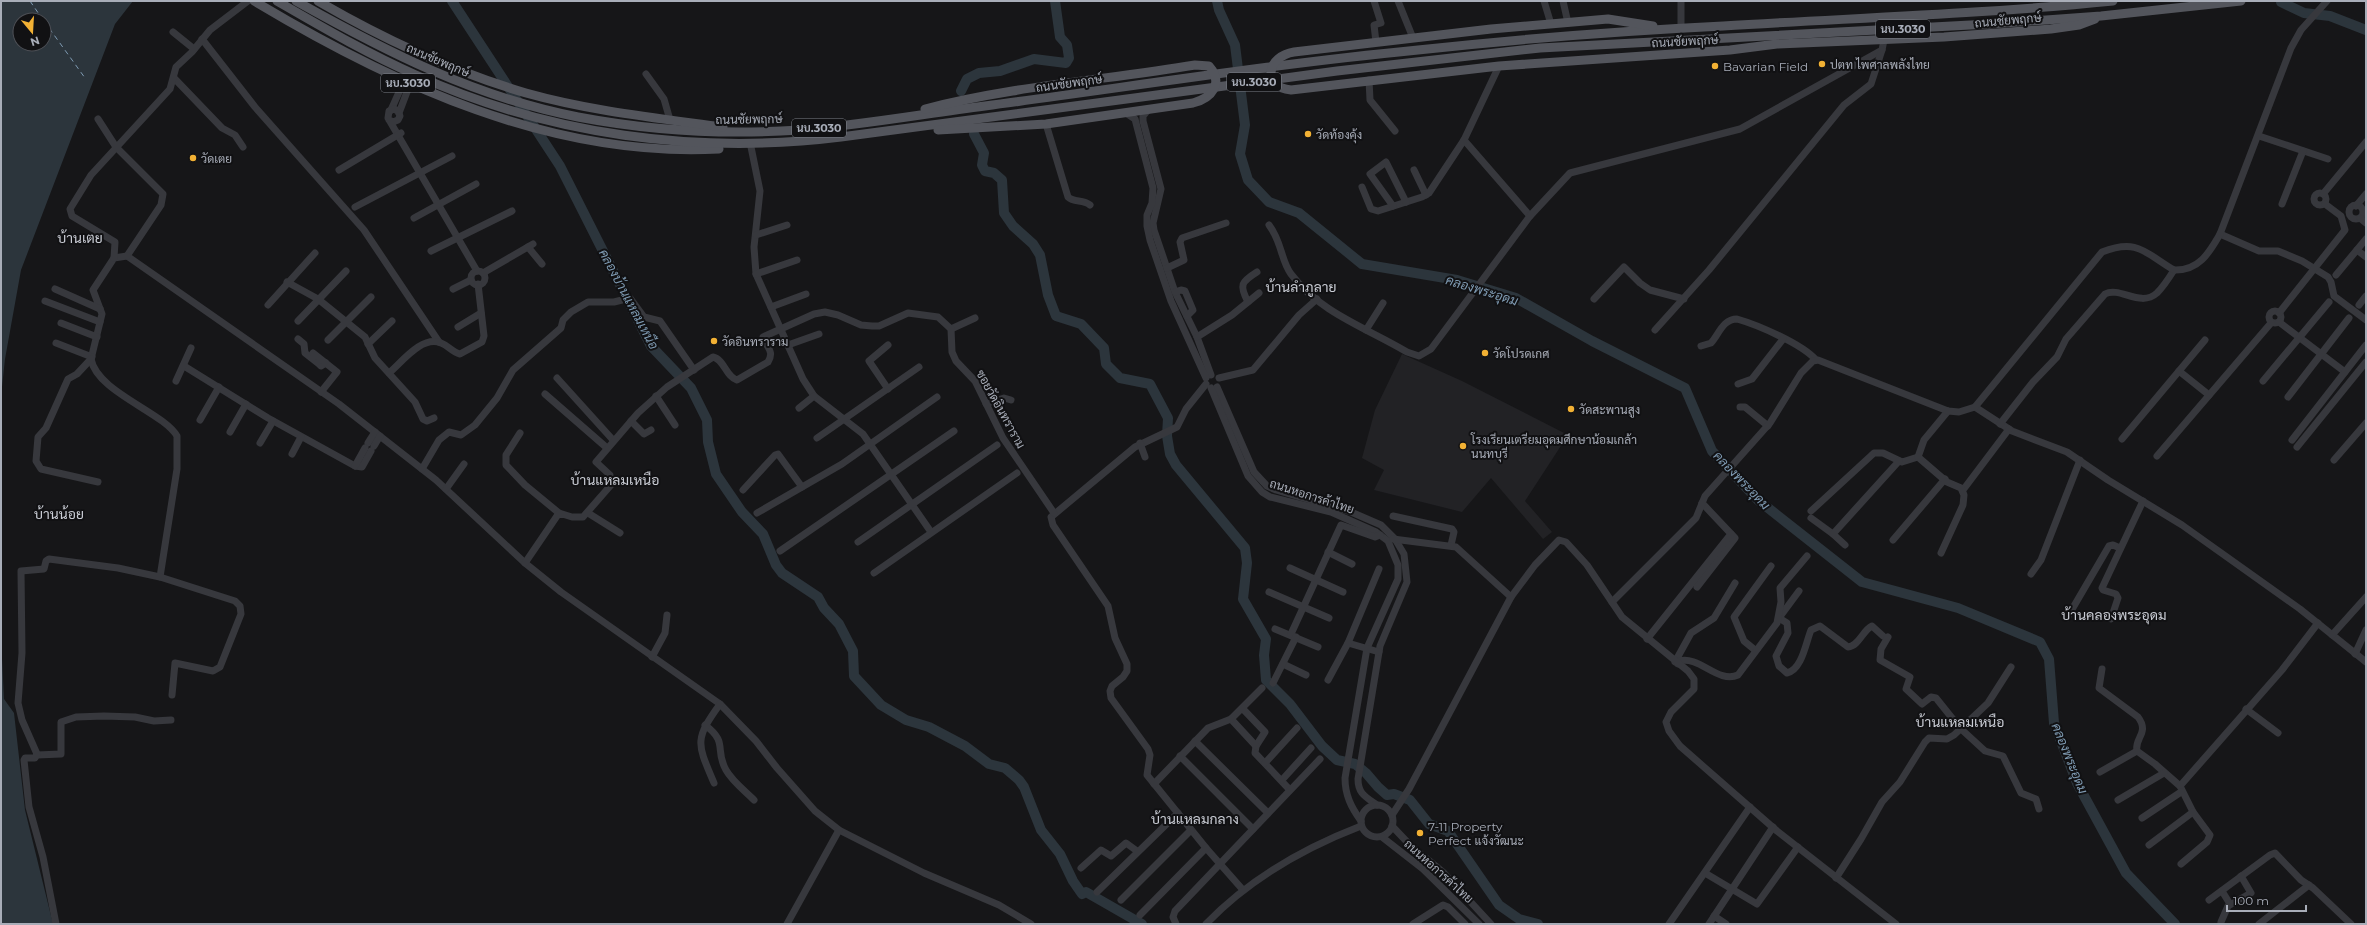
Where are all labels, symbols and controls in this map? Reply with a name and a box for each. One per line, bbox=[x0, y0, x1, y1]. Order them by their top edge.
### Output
street label: ถนนชัยพฤกษ์ bbox=[1974, 10, 2043, 30]
north arrow bbox=[12, 12, 52, 52]
road number: นบ.3030 bbox=[1876, 20, 1930, 38]
street label: ถนนชัยพฤกษ์ bbox=[1651, 32, 1720, 50]
text: N bbox=[29, 33, 41, 50]
street label: ถนนชัยพฤกษ์ bbox=[404, 40, 473, 80]
place label: ปตท ไพศาลพลังไทย bbox=[1830, 57, 1930, 72]
place label: Bavarian Field bbox=[1723, 59, 1808, 74]
marker: ปตท ไพศาลพลังไทย bbox=[1817, 59, 1827, 69]
marker: Bavarian Field bbox=[1710, 61, 1720, 71]
street label: ถนนชัยพฤกษ์ bbox=[1035, 71, 1104, 95]
road number: นบ.3030 bbox=[1227, 73, 1281, 91]
road number: นบ.3030 bbox=[381, 74, 435, 92]
street label: ถนนชัยพฤกษ์ bbox=[715, 111, 784, 127]
road number: นบ.3030 bbox=[792, 119, 846, 137]
place label: วัดท้องคุ้ง bbox=[1316, 127, 1362, 144]
marker: วัดท้องคุ้ง bbox=[1303, 129, 1313, 139]
place label: วัดเตย bbox=[201, 151, 232, 166]
marker: วัดเตย bbox=[188, 153, 198, 163]
district label: บ้านเตย bbox=[57, 229, 103, 247]
water label: คลองบ้านแหลมเหนือ bbox=[596, 246, 663, 352]
water label: คลองพระอุดม bbox=[1443, 271, 1520, 311]
district label: บ้านลำภูลาย bbox=[1265, 278, 1337, 297]
place label: วัดอินทราราม bbox=[722, 334, 788, 349]
marker: วัดอินทราราม bbox=[709, 336, 719, 346]
place label: วัดโปรดเกศ bbox=[1493, 346, 1549, 361]
marker: วัดโปรดเกศ bbox=[1480, 348, 1490, 358]
street label: ซอยวัดอินทราราม bbox=[973, 367, 1029, 451]
place label: วัดสะพานสูง bbox=[1579, 402, 1640, 418]
marker: วัดสะพานสูง bbox=[1566, 404, 1576, 414]
place label: โรงเรียนเตรียมอุดมศึกษาน้อมเกล้า นนทบุรี bbox=[1470, 432, 1637, 463]
marker: โรงเรียนเตรียมอุดมศึกษาน้อมเกล้า นนทบุรี bbox=[1458, 441, 1468, 451]
water label: คลองพระอุดม bbox=[1709, 448, 1774, 514]
district label: บ้านแหลมเหนือ bbox=[571, 471, 659, 489]
street label: ถนนหอการค้าไทย bbox=[1268, 475, 1356, 517]
district label: บ้านน้อย bbox=[34, 505, 84, 523]
district label: บ้านคลองพระอุดม bbox=[2061, 606, 2167, 625]
district label: บ้านแหลมเหนือ bbox=[1916, 713, 2004, 731]
water label: คลองพระอุดม bbox=[2047, 720, 2091, 796]
district label: บ้านแหลมกลาง bbox=[1151, 810, 1239, 828]
place label: 7-11 Property Perfect แจ้งวัฒนะ bbox=[1428, 819, 1524, 848]
marker: 7-11 Property Perfect แจ้งวัฒนะ bbox=[1415, 828, 1425, 838]
street label: ถนนหอการค้าไทย bbox=[1401, 836, 1477, 906]
scale bar bbox=[2227, 887, 2306, 913]
text: 100 m bbox=[2233, 893, 2269, 908]

